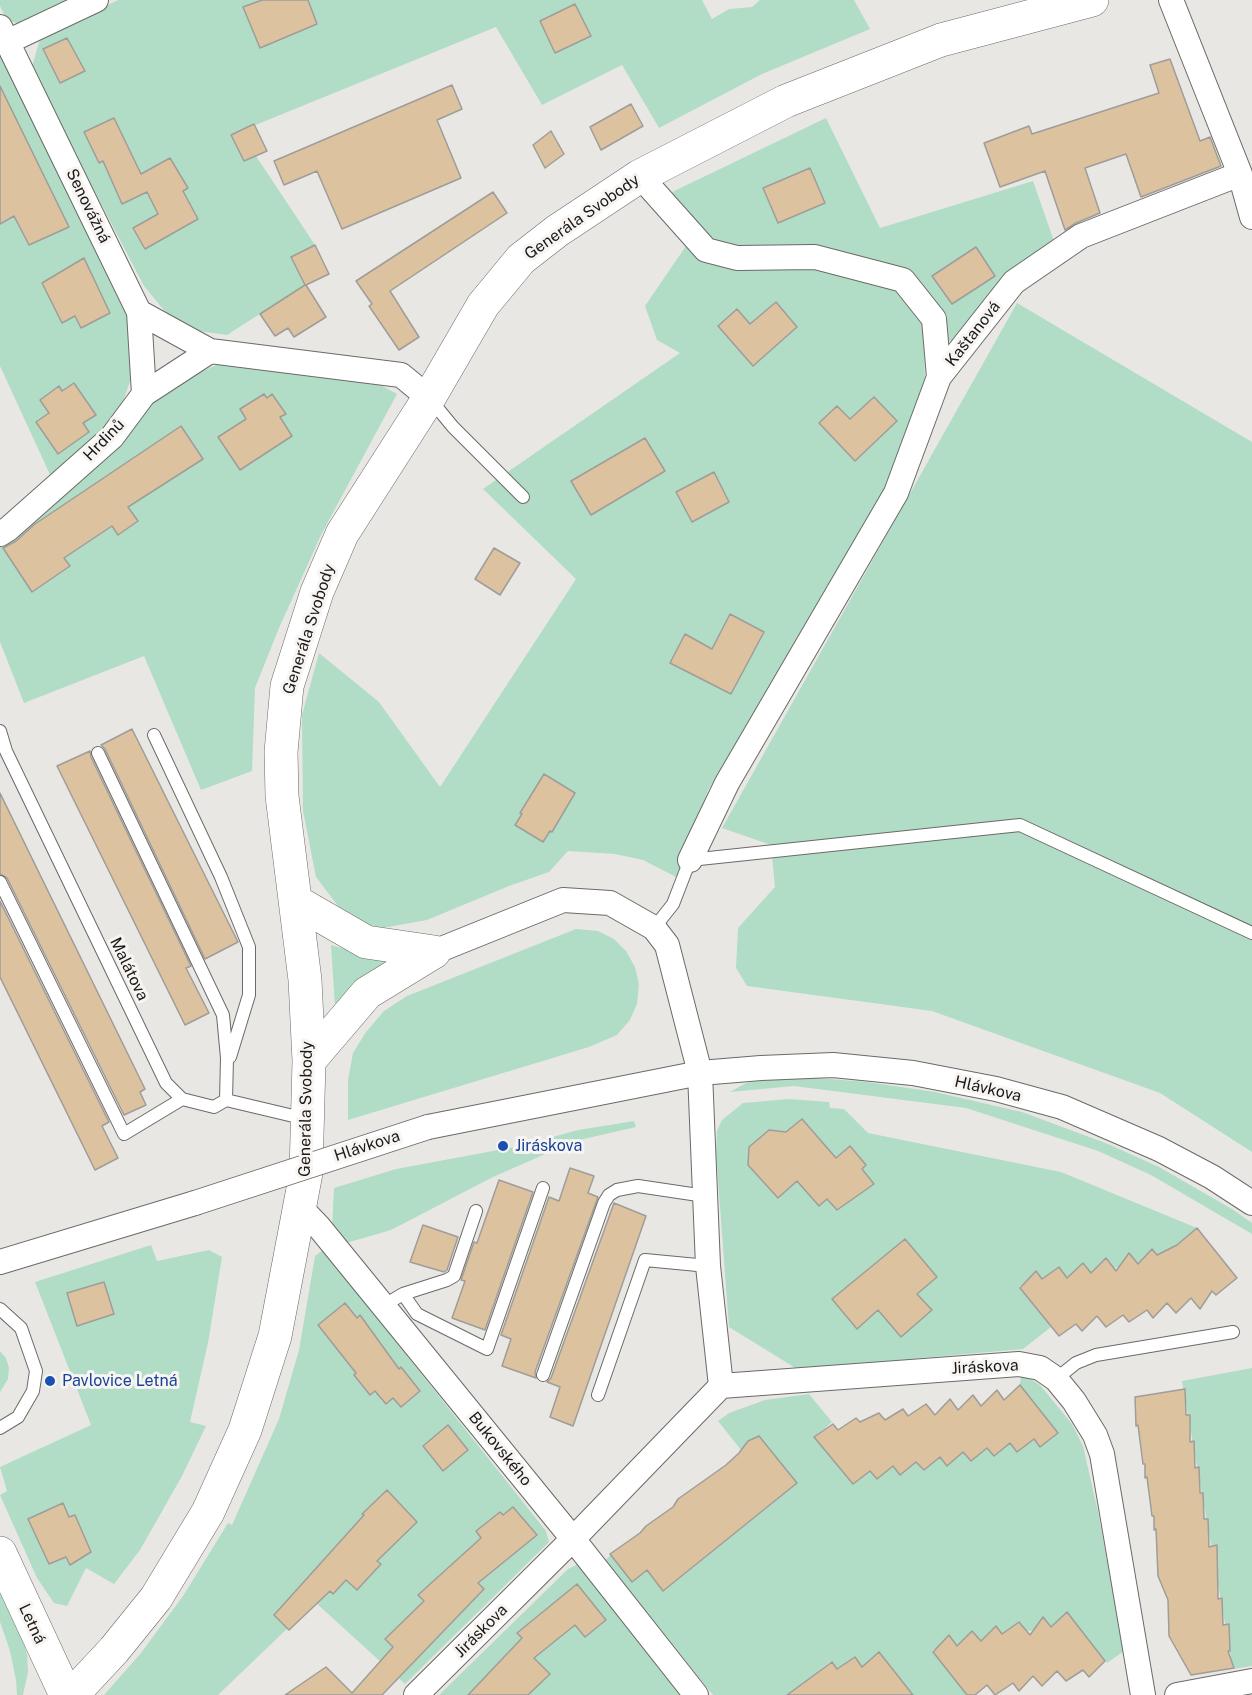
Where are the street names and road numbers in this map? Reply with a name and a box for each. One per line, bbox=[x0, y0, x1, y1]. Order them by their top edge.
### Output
street label: Senovážná bbox=[62, 166, 114, 246]
street label: Generála Svobody bbox=[521, 170, 643, 264]
street label: Kaštanová bbox=[942, 298, 1004, 370]
street label: Hrdinů bbox=[80, 415, 128, 465]
street label: Generála Svobody bbox=[279, 561, 339, 697]
street label: Malátova bbox=[105, 934, 153, 1004]
street label: Generála Svobody bbox=[295, 1041, 317, 1177]
street label: Hlávkova bbox=[953, 1072, 1023, 1106]
street label: Hlávkova bbox=[332, 1126, 402, 1166]
street label: Jiráskova bbox=[951, 1356, 1019, 1378]
street label: Bukovského bbox=[464, 1408, 536, 1490]
street label: Jiráskova bbox=[450, 1600, 512, 1662]
street label: Letná bbox=[14, 1601, 50, 1647]

